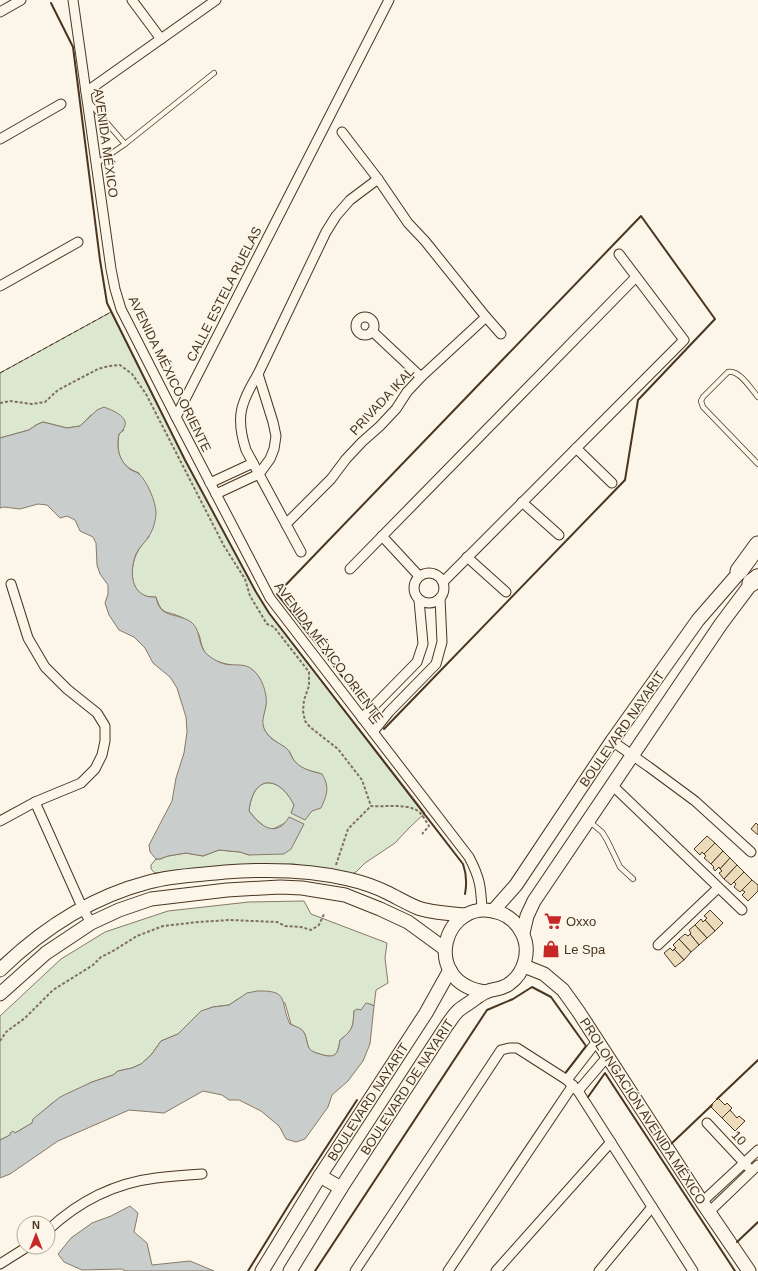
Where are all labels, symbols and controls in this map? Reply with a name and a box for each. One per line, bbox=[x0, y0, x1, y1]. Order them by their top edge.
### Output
street label: AVENIDA MÉXICO bbox=[91, 87, 121, 199]
street label: CALLE ESTELA RUELAS bbox=[183, 224, 265, 364]
street label: AVENIDA MÉXICO ORIENTE bbox=[126, 294, 215, 455]
street label: PRIVADA IKAL bbox=[347, 364, 417, 438]
street label: AVENIDA MÉXICO ORIENTE bbox=[271, 579, 387, 725]
street label: BOULEVARD NAYARIT bbox=[576, 668, 668, 790]
supermarket icon: Oxxo bbox=[543, 911, 563, 931]
place label: Oxxo bbox=[566, 914, 596, 929]
shop icon: Le Spa bbox=[541, 939, 561, 959]
place label: Le Spa bbox=[564, 942, 606, 957]
street label: PROLONGACIÓN AVENIDA MÉXICO bbox=[577, 1015, 709, 1207]
street label: BOULEVARD DE NAYARIT bbox=[357, 1016, 457, 1158]
street label: BOULEVARD NAYARIT bbox=[324, 1040, 412, 1164]
street label: 10 bbox=[729, 1128, 749, 1148]
north arrow bbox=[16, 1215, 56, 1255]
text: N bbox=[32, 1219, 40, 1231]

